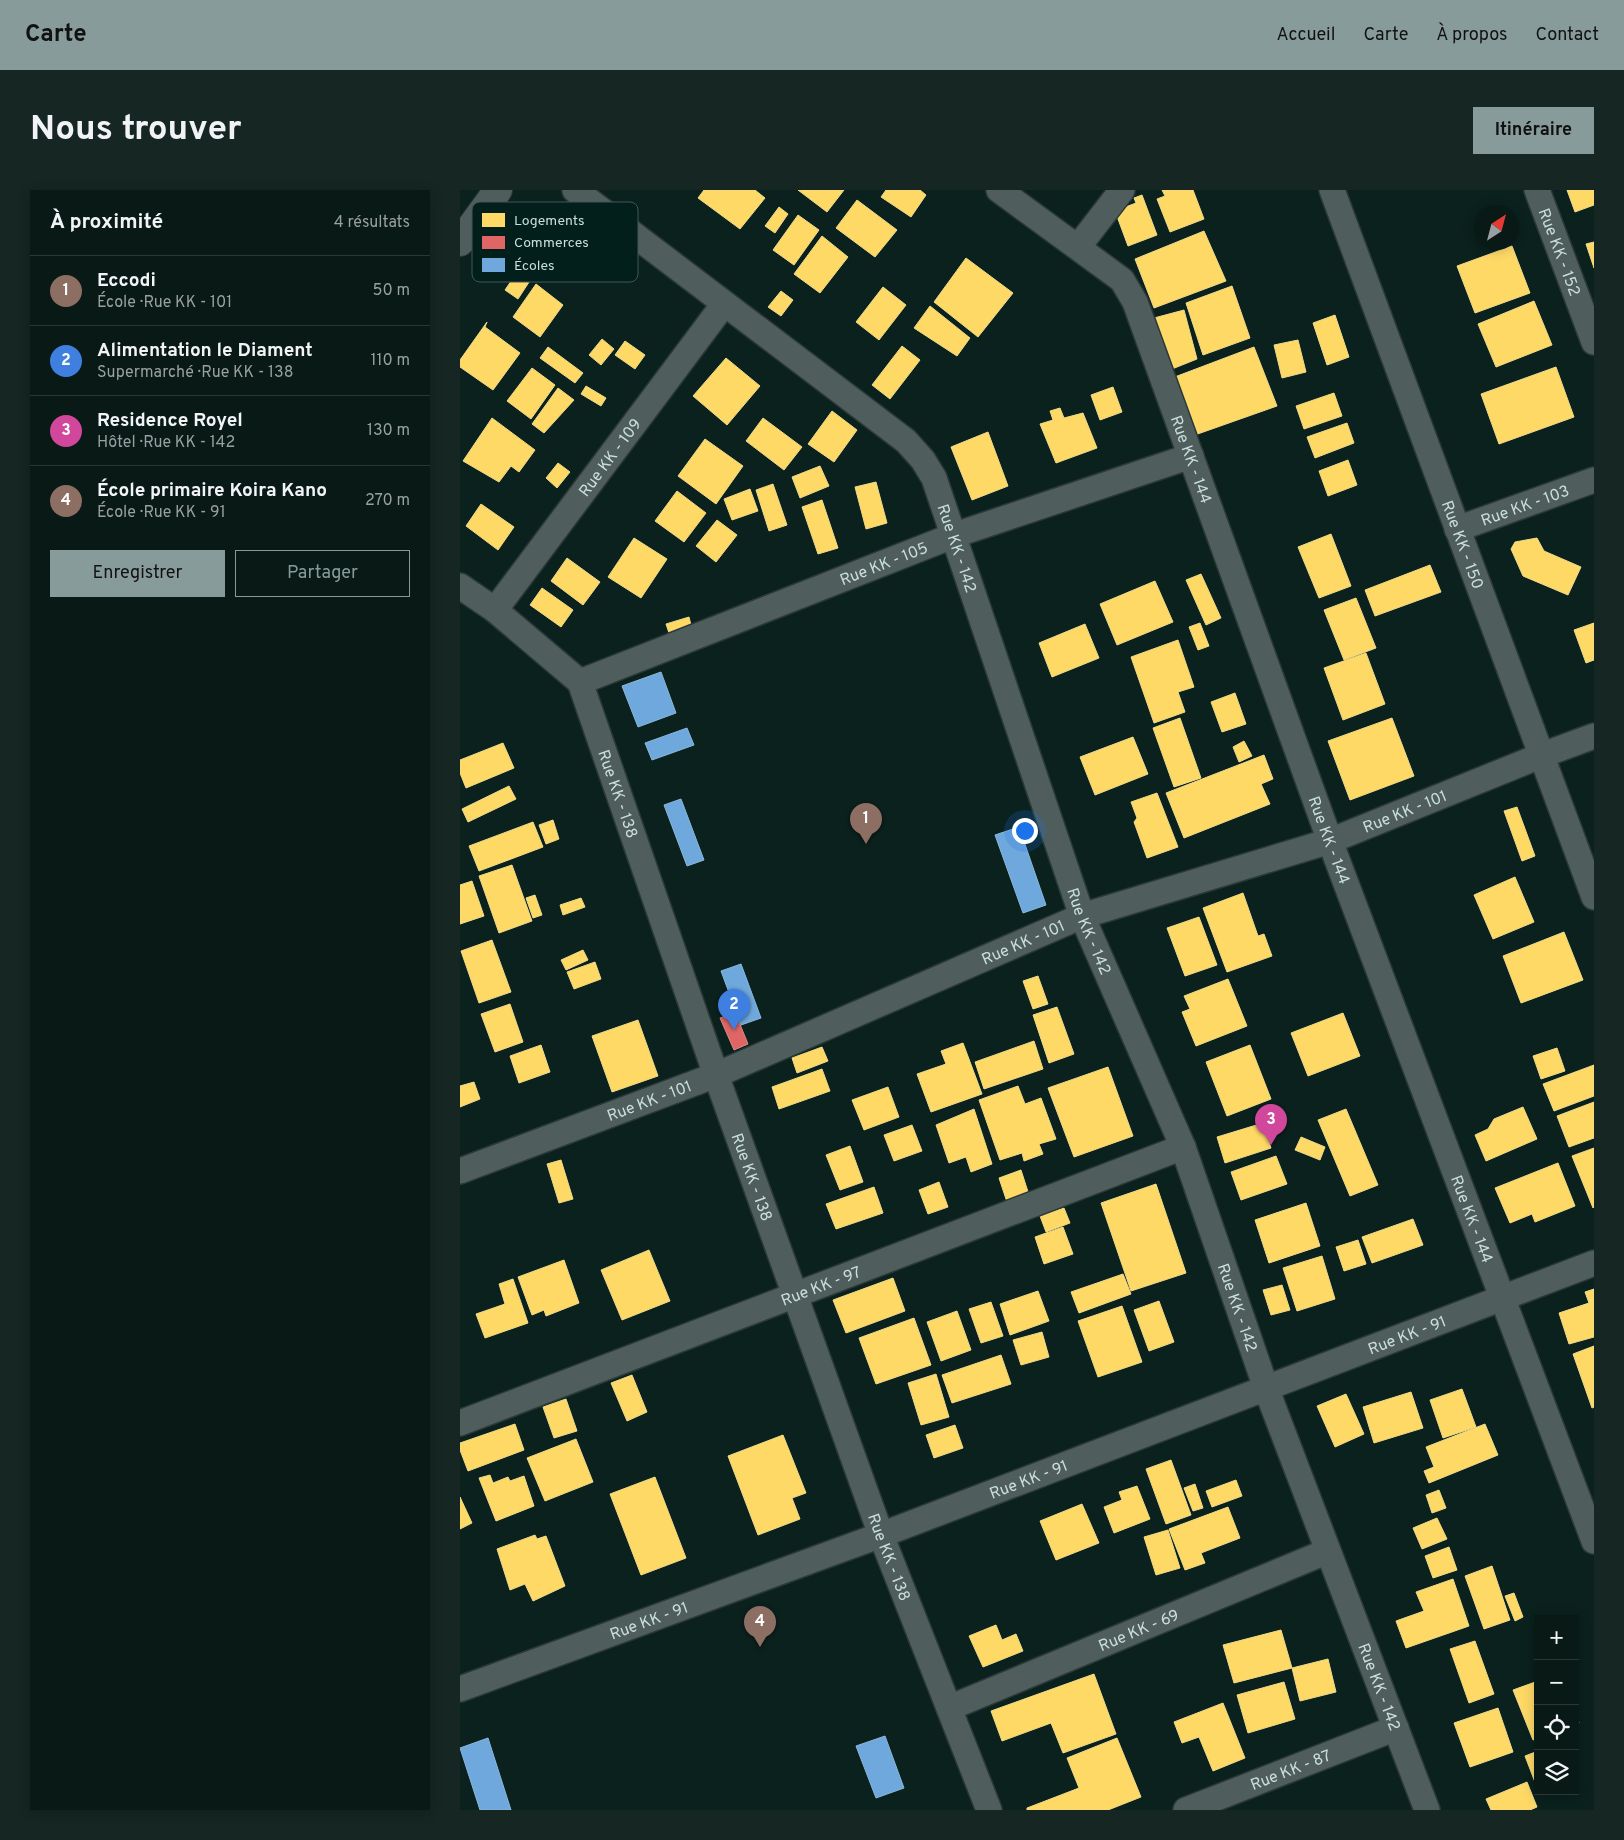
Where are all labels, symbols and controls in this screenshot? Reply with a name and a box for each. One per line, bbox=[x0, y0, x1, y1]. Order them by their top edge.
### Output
text: Carte bbox=[25, 20, 87, 50]
text: Accueil bbox=[1276, 24, 1335, 47]
text: Carte bbox=[1363, 24, 1408, 47]
text: À propos bbox=[1436, 24, 1507, 47]
text: Contact bbox=[1535, 24, 1599, 47]
button: Itinéraire bbox=[1473, 107, 1594, 154]
text: Nous trouver bbox=[30, 108, 242, 152]
legend bbox=[472, 202, 638, 282]
north arrow bbox=[1474, 205, 1519, 250]
street label: Rue KK - 152 bbox=[1533, 206, 1584, 299]
text: À proximité bbox=[50, 209, 163, 236]
text: 4 résultats bbox=[334, 213, 410, 233]
text: Logements bbox=[514, 213, 585, 230]
text: Commerces bbox=[514, 235, 589, 252]
text: Écoles bbox=[514, 257, 554, 275]
text: Eccodi bbox=[97, 269, 156, 293]
text: 1 bbox=[63, 281, 69, 301]
text: 50 m bbox=[373, 281, 410, 301]
text: École · Rue KK - 101 bbox=[97, 293, 232, 313]
text: Alimentation le Diament bbox=[97, 339, 313, 363]
text: 2 bbox=[61, 351, 71, 371]
text: 110 m bbox=[370, 351, 410, 371]
text: Supermarché · Rue KK - 138 bbox=[97, 363, 293, 383]
text: Residence Royel bbox=[97, 409, 243, 433]
street label: Rue KK - 144 bbox=[1165, 413, 1215, 507]
street label: Rue KK - 109 bbox=[575, 415, 647, 501]
text: 3 bbox=[61, 421, 71, 441]
text: 130 m bbox=[367, 421, 410, 441]
text: Hôtel · Rue KK - 142 bbox=[97, 433, 235, 453]
text: École primaire Koira Kano bbox=[97, 479, 327, 503]
street label: Rue KK - 103 bbox=[1478, 482, 1572, 532]
text: 4 bbox=[61, 491, 71, 511]
text: 270 m bbox=[365, 491, 410, 511]
street label: Rue KK - 150 bbox=[1436, 498, 1487, 592]
street label: Rue KK - 142 bbox=[932, 502, 980, 596]
text: École · Rue KK - 91 bbox=[97, 503, 226, 523]
street label: Rue KK - 105 bbox=[837, 539, 931, 591]
button: Enregistrer bbox=[50, 550, 225, 597]
button: Partager bbox=[235, 550, 410, 597]
street label: Rue KK - 138 bbox=[592, 748, 641, 841]
street label: Rue KK - 101 bbox=[1360, 787, 1450, 839]
street label: Rue KK - 144 bbox=[1303, 794, 1353, 887]
pin: 1 bbox=[850, 803, 882, 844]
your location bbox=[1012, 818, 1038, 844]
street label: Rue KK - 142 bbox=[1061, 886, 1114, 978]
street label: Rue KK - 101 bbox=[979, 917, 1068, 970]
pin: 2 bbox=[718, 989, 750, 1030]
street label: Rue KK - 101 bbox=[605, 1077, 695, 1127]
pin: 3 bbox=[1255, 1104, 1287, 1145]
street label: Rue KK - 138 bbox=[726, 1131, 776, 1224]
street label: Rue KK - 144 bbox=[1445, 1173, 1496, 1266]
street label: Rue KK - 142 bbox=[1212, 1261, 1261, 1355]
street label: Rue KK - 97 bbox=[778, 1263, 864, 1312]
street label: Rue KK - 91 bbox=[1365, 1312, 1449, 1360]
street label: Rue KK - 91 bbox=[987, 1457, 1071, 1505]
street label: Rue KK - 138 bbox=[862, 1511, 914, 1604]
street label: Rue KK - 91 bbox=[607, 1598, 692, 1645]
pin: 4 bbox=[744, 1606, 776, 1647]
street label: Rue KK - 69 bbox=[1096, 1606, 1182, 1657]
map controls bbox=[1534, 1615, 1579, 1795]
button: + bbox=[1534, 1615, 1579, 1660]
street label: Rue KK - 142 bbox=[1352, 1641, 1404, 1734]
button: − bbox=[1534, 1660, 1579, 1705]
button: locate bbox=[1534, 1705, 1579, 1750]
street label: Rue KK - 87 bbox=[1248, 1746, 1334, 1796]
button: layers bbox=[1534, 1750, 1579, 1795]

